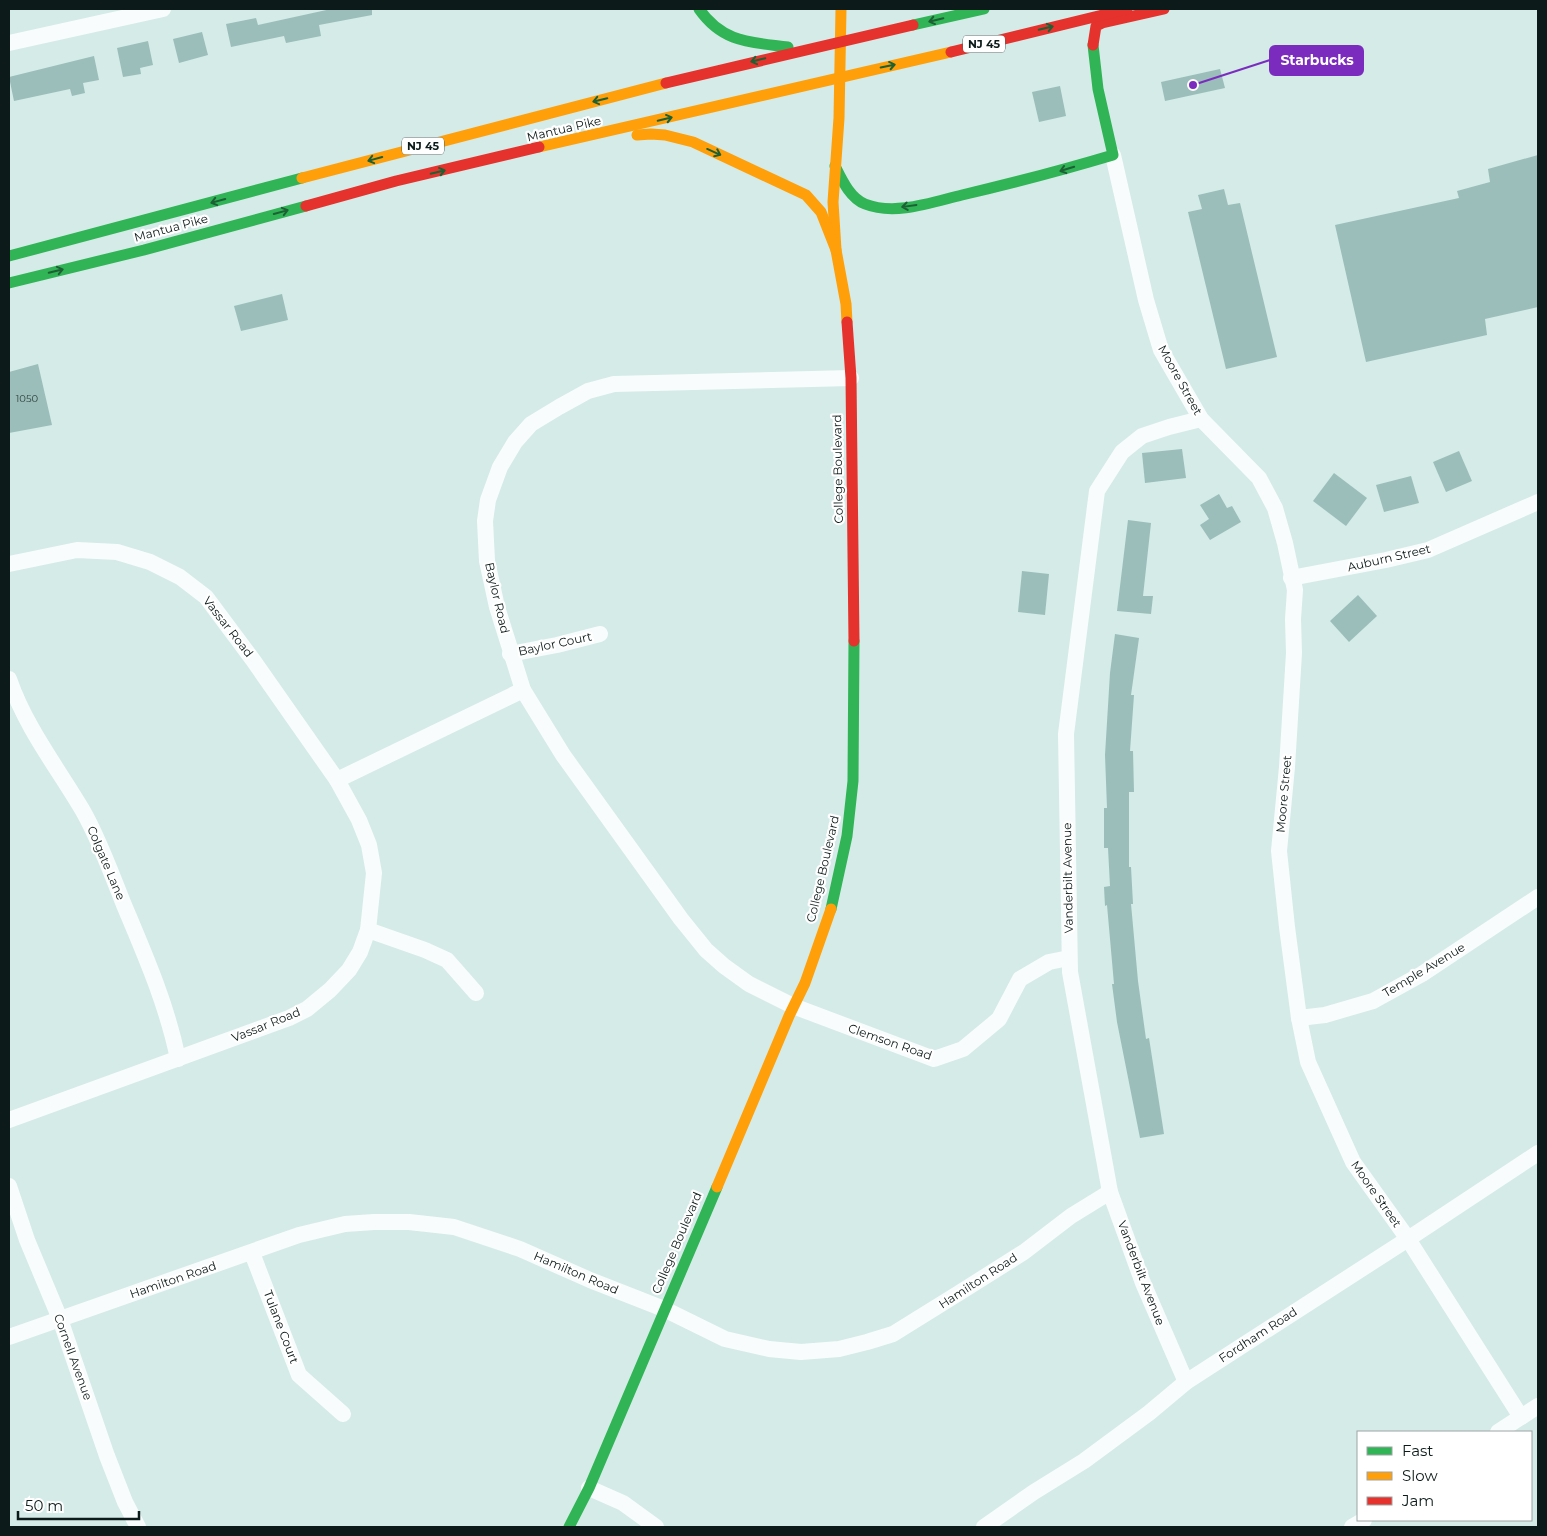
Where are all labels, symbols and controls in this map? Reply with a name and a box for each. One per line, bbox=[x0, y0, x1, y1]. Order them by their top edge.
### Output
one-way arrow bbox=[929, 16, 945, 25]
one-way arrow bbox=[1037, 23, 1053, 32]
road number: NJ 45 bbox=[963, 36, 1005, 52]
callout: Starbucks bbox=[1270, 46, 1363, 75]
text: Starbucks bbox=[1280, 51, 1354, 69]
one-way arrow bbox=[750, 56, 766, 65]
one-way arrow bbox=[879, 61, 895, 70]
one-way arrow bbox=[593, 96, 609, 105]
street label: Mantua Pike bbox=[525, 113, 603, 144]
one-way arrow bbox=[656, 114, 672, 123]
road number: NJ 45 bbox=[402, 138, 444, 154]
one-way arrow bbox=[706, 147, 721, 157]
one-way arrow bbox=[368, 155, 384, 164]
one-way arrow bbox=[1059, 165, 1075, 175]
one-way arrow bbox=[430, 167, 446, 176]
one-way arrow bbox=[211, 196, 227, 206]
one-way arrow bbox=[901, 201, 917, 211]
one-way arrow bbox=[273, 207, 289, 217]
street label: Mantua Pike bbox=[132, 210, 209, 245]
one-way arrow bbox=[48, 266, 64, 275]
street label: Moore Street bbox=[1155, 342, 1206, 418]
house number: 1050 bbox=[16, 392, 39, 405]
street label: College Boulevard bbox=[829, 414, 846, 524]
street label: Auburn Street bbox=[1346, 541, 1432, 574]
street label: Baylor Road bbox=[482, 561, 513, 635]
street label: Vassar Road bbox=[200, 593, 257, 660]
street label: Baylor Court bbox=[517, 628, 593, 659]
street label: Moore Street bbox=[1273, 754, 1294, 833]
street label: College Boulevard bbox=[803, 814, 842, 924]
street label: Vanderbilt Avenue bbox=[1059, 822, 1076, 934]
street label: Colgate Lane bbox=[84, 824, 129, 902]
street label: Temple Avenue bbox=[1380, 939, 1468, 1000]
street label: Vassar Road bbox=[229, 1004, 302, 1045]
street label: Clemson Road bbox=[846, 1020, 934, 1063]
street label: Moore Street bbox=[1348, 1158, 1405, 1230]
street label: College Boulevard bbox=[648, 1190, 705, 1296]
street label: Vanderbilt Avenue bbox=[1115, 1218, 1168, 1327]
street label: Hamilton Road bbox=[532, 1248, 621, 1297]
street label: Hamilton Road bbox=[936, 1250, 1020, 1312]
street label: Hamilton Road bbox=[127, 1258, 218, 1301]
street label: Tulane Court bbox=[261, 1288, 302, 1366]
street label: Fordham Road bbox=[1216, 1304, 1300, 1365]
street label: Cornell Avenue bbox=[51, 1312, 96, 1402]
legend bbox=[1357, 1431, 1532, 1521]
text: Fast bbox=[1402, 1441, 1433, 1460]
text: Slow bbox=[1402, 1466, 1438, 1485]
scale bar bbox=[18, 1488, 139, 1520]
text: Jam bbox=[1401, 1491, 1434, 1510]
text: 50 m bbox=[25, 1496, 63, 1515]

